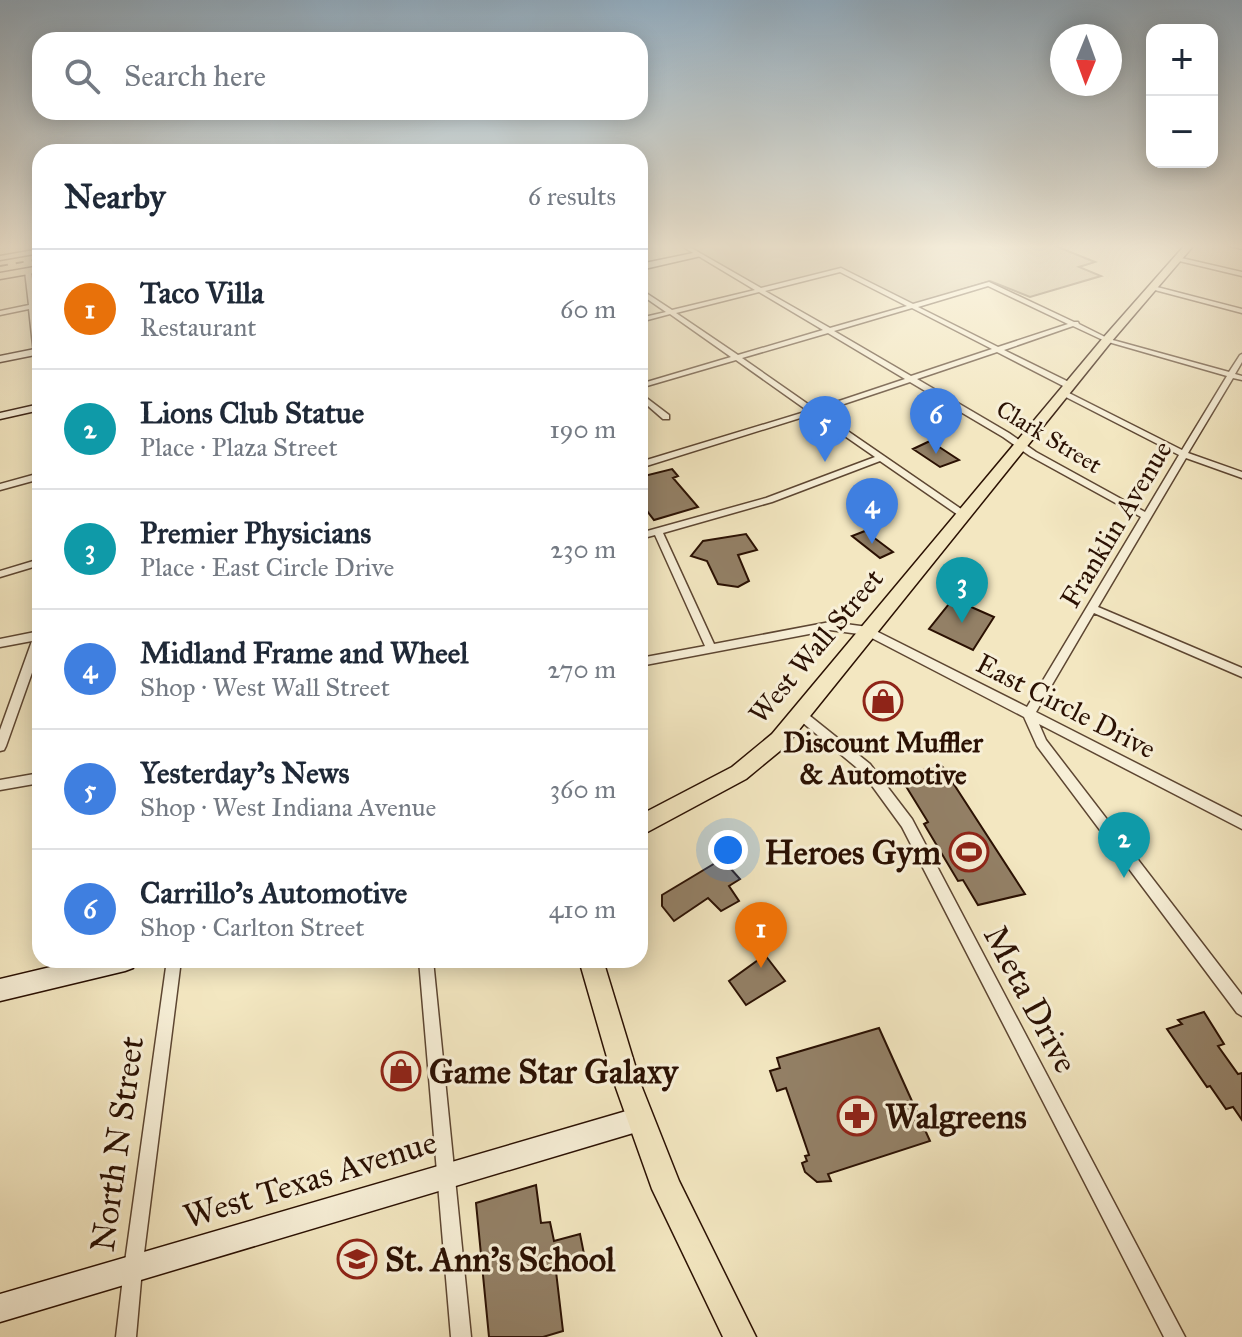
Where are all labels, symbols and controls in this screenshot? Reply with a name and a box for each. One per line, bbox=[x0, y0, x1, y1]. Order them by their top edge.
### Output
north arrow bbox=[1050, 24, 1122, 96]
map controls bbox=[1146, 24, 1218, 168]
button: + bbox=[1146, 24, 1218, 96]
search box bbox=[32, 32, 648, 120]
icon: search bbox=[60, 54, 104, 98]
text: Search here bbox=[124, 58, 266, 94]
button: − bbox=[1146, 96, 1218, 168]
text: Nearby bbox=[64, 176, 166, 217]
text: 6 results bbox=[528, 180, 616, 212]
text: Taco Villa bbox=[140, 275, 264, 311]
text: 1 bbox=[85, 293, 95, 325]
text: 60 m bbox=[560, 293, 616, 325]
text: Restaurant bbox=[140, 311, 256, 343]
pin: 6 bbox=[910, 388, 962, 454]
street label: Clark Street bbox=[991, 394, 1108, 480]
text: Lions Club Statue bbox=[140, 395, 364, 431]
pin: 5 bbox=[799, 396, 851, 462]
text: 2 bbox=[84, 413, 96, 445]
text: 190 m bbox=[549, 413, 616, 445]
text: Place · Plaza Street bbox=[140, 431, 338, 463]
street label: Franklin Avenue bbox=[1052, 434, 1180, 614]
pin: 4 bbox=[846, 478, 898, 544]
text: Premier Physicians bbox=[140, 515, 371, 551]
text: 3 bbox=[85, 533, 95, 565]
text: 230 m bbox=[550, 533, 616, 565]
text: Place · East Circle Drive bbox=[140, 551, 394, 583]
pin: 3 bbox=[936, 557, 988, 623]
street label: West Wall Street bbox=[741, 562, 891, 730]
text: Midland Frame and Wheel bbox=[140, 635, 468, 671]
street label: East Circle Drive bbox=[970, 646, 1162, 766]
text: 4 bbox=[83, 653, 97, 685]
text: 270 m bbox=[547, 653, 616, 685]
text: Shop · West Wall Street bbox=[140, 671, 390, 703]
shop icon: Discount Muffler & Automotive bbox=[862, 680, 904, 722]
place label: Discount Muffler & Automotive bbox=[783, 725, 983, 792]
text: Yesterday's News bbox=[140, 755, 349, 791]
text: 5 bbox=[84, 773, 96, 805]
text: 360 m bbox=[550, 773, 616, 805]
text: Shop · West Indiana Avenue bbox=[140, 791, 436, 823]
pin: 2 bbox=[1098, 812, 1150, 878]
your location bbox=[708, 830, 748, 870]
sports icon: Heroes Gym bbox=[948, 831, 990, 873]
place label: Heroes Gym bbox=[765, 832, 941, 873]
text: Carrillo's Automotive bbox=[140, 875, 407, 911]
text: 6 bbox=[83, 893, 97, 925]
text: 410 m bbox=[549, 893, 616, 925]
pin: 1 bbox=[735, 902, 787, 968]
text: Shop · Carlton Street bbox=[140, 911, 365, 943]
street label: Meta Drive bbox=[975, 918, 1087, 1080]
street label: North N Street bbox=[82, 1034, 152, 1254]
shop icon: Game Star Galaxy bbox=[380, 1050, 422, 1092]
place label: Game Star Galaxy bbox=[429, 1051, 679, 1092]
pharmacy icon: Walgreens bbox=[836, 1095, 878, 1137]
place label: Walgreens bbox=[885, 1096, 1027, 1137]
street label: West Texas Avenue bbox=[178, 1121, 442, 1237]
school or university icon: St. Ann's School bbox=[336, 1238, 378, 1280]
place label: St. Ann's School bbox=[385, 1239, 616, 1280]

